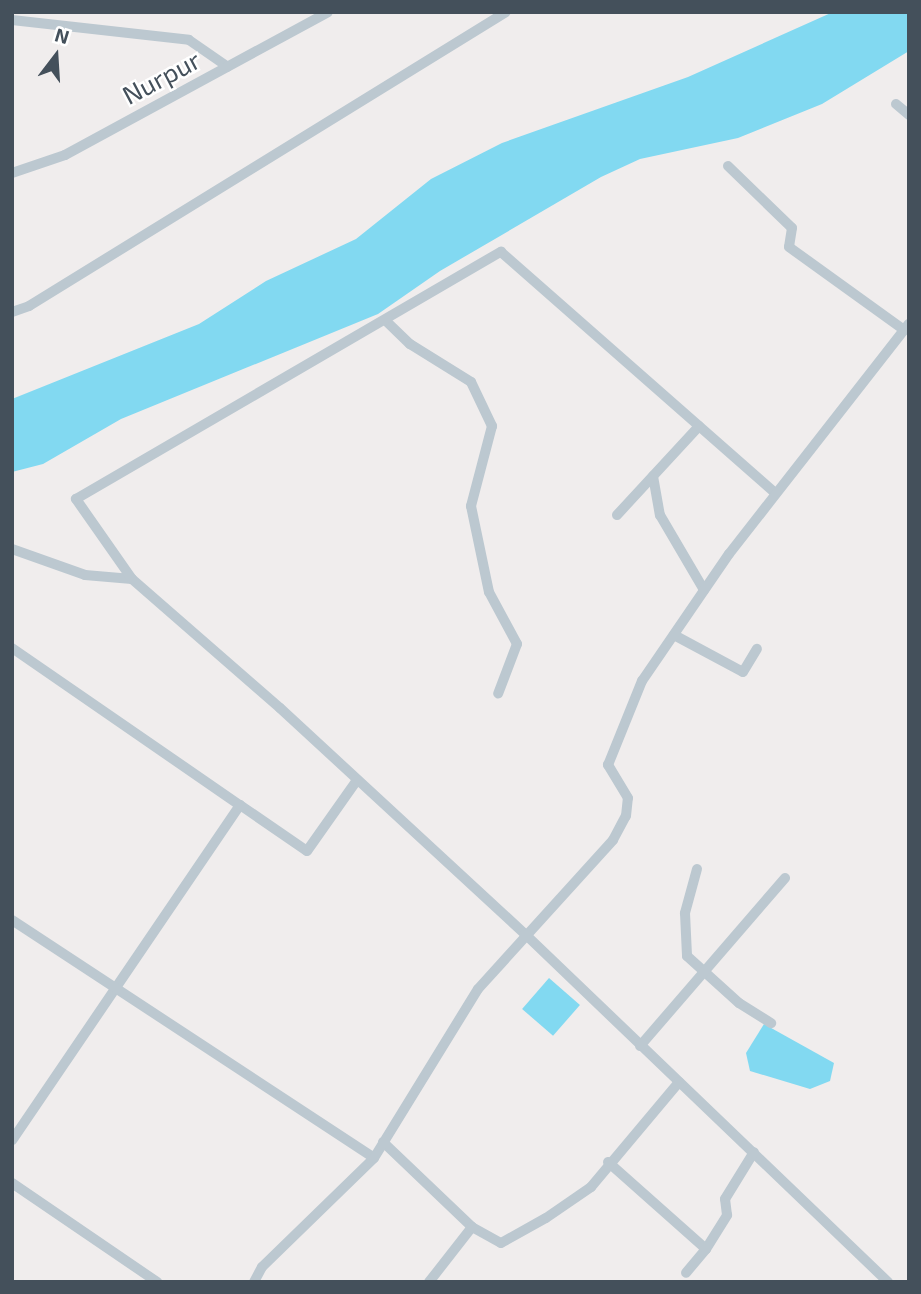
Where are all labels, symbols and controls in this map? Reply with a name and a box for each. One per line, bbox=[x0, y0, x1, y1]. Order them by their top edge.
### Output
north arrow bbox=[21, 21, 91, 91]
text: N bbox=[52, 22, 72, 48]
street label: Nurpur bbox=[117, 44, 205, 110]

